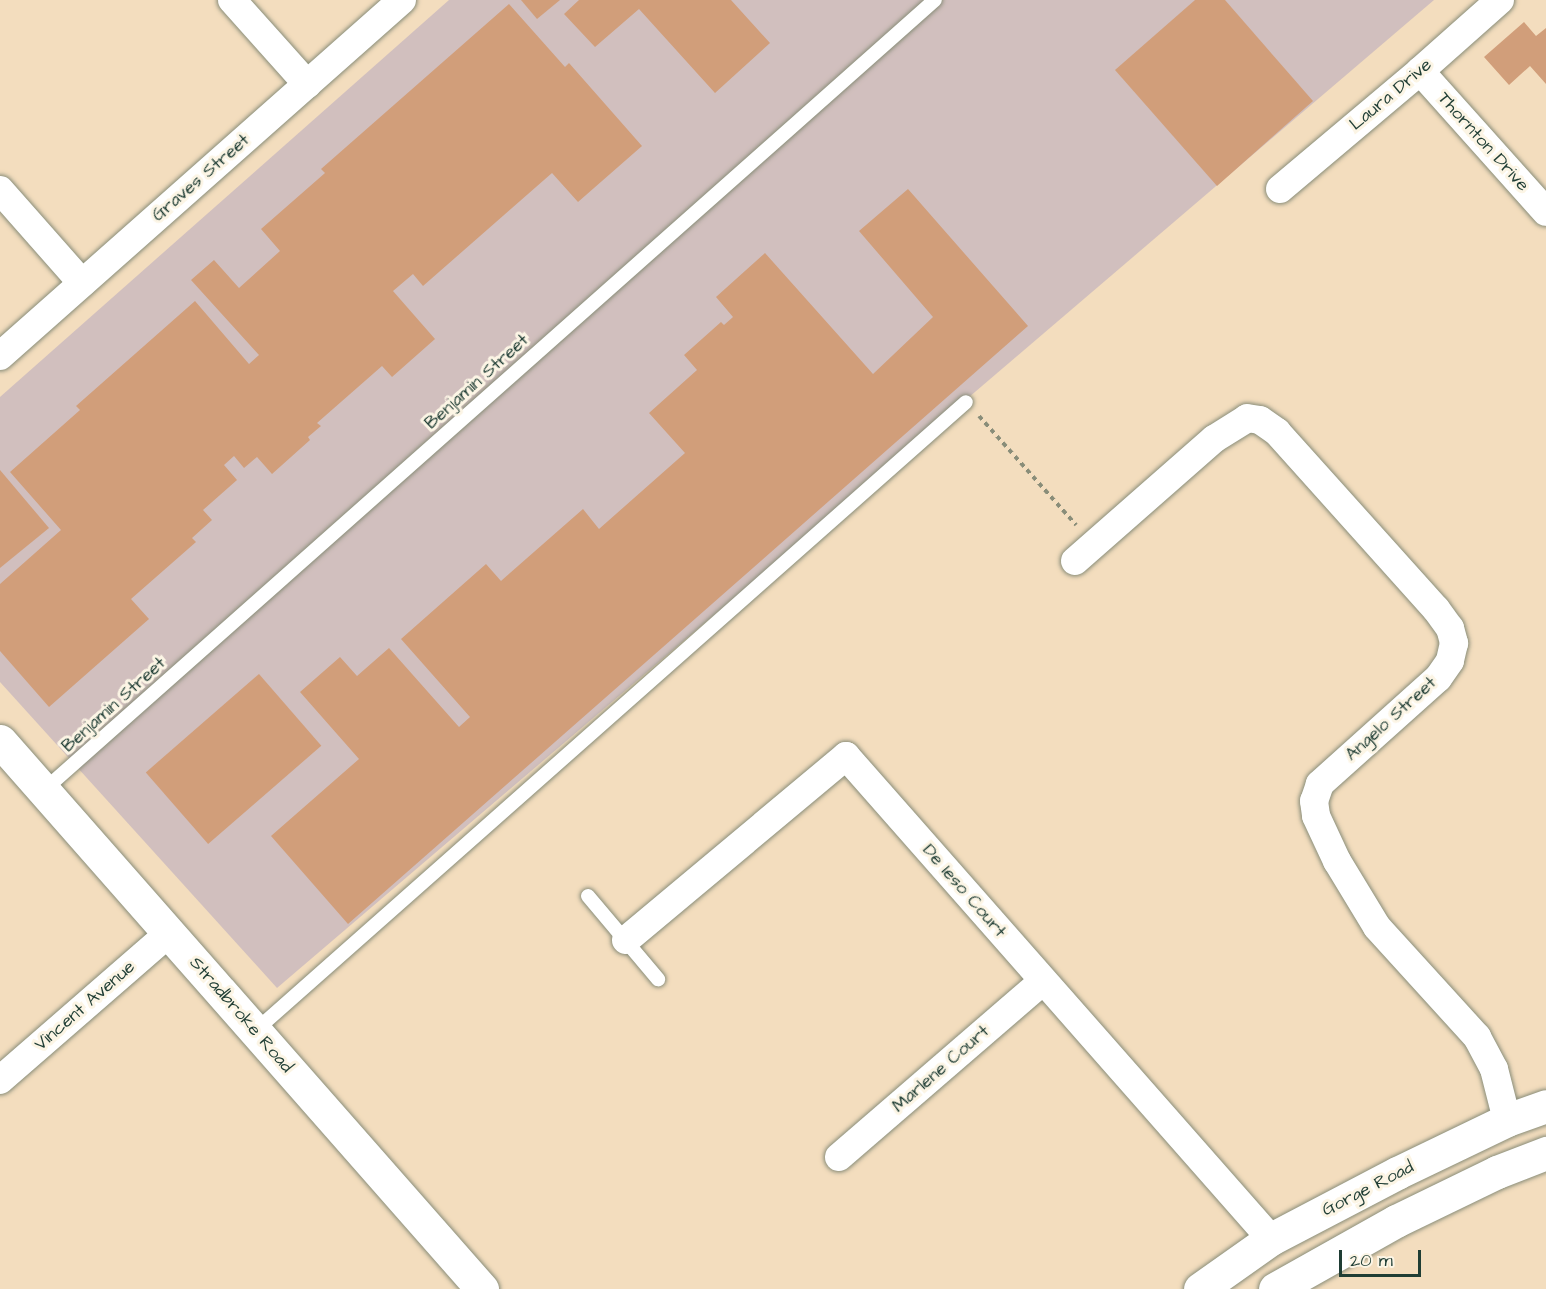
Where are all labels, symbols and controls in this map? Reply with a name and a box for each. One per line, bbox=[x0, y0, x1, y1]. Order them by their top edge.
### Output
street label: Laura Drive bbox=[1346, 54, 1436, 136]
street label: Thornton Drive bbox=[1433, 88, 1533, 196]
street label: Graves Street bbox=[148, 130, 254, 226]
street label: Benjamin Street bbox=[421, 330, 533, 434]
street label: Benjamin Street bbox=[58, 653, 170, 757]
street label: Angelo Street bbox=[1341, 672, 1441, 766]
street label: De Ieso Court bbox=[918, 840, 1010, 942]
street label: Stradbroke Road bbox=[185, 953, 297, 1077]
street label: Vincent Avenue bbox=[30, 956, 140, 1056]
street label: Marlene Court bbox=[888, 1021, 994, 1117]
street label: Gorge Road bbox=[1319, 1157, 1417, 1221]
scale bar bbox=[1342, 1238, 1424, 1276]
text: 20 m bbox=[1350, 1248, 1393, 1273]

